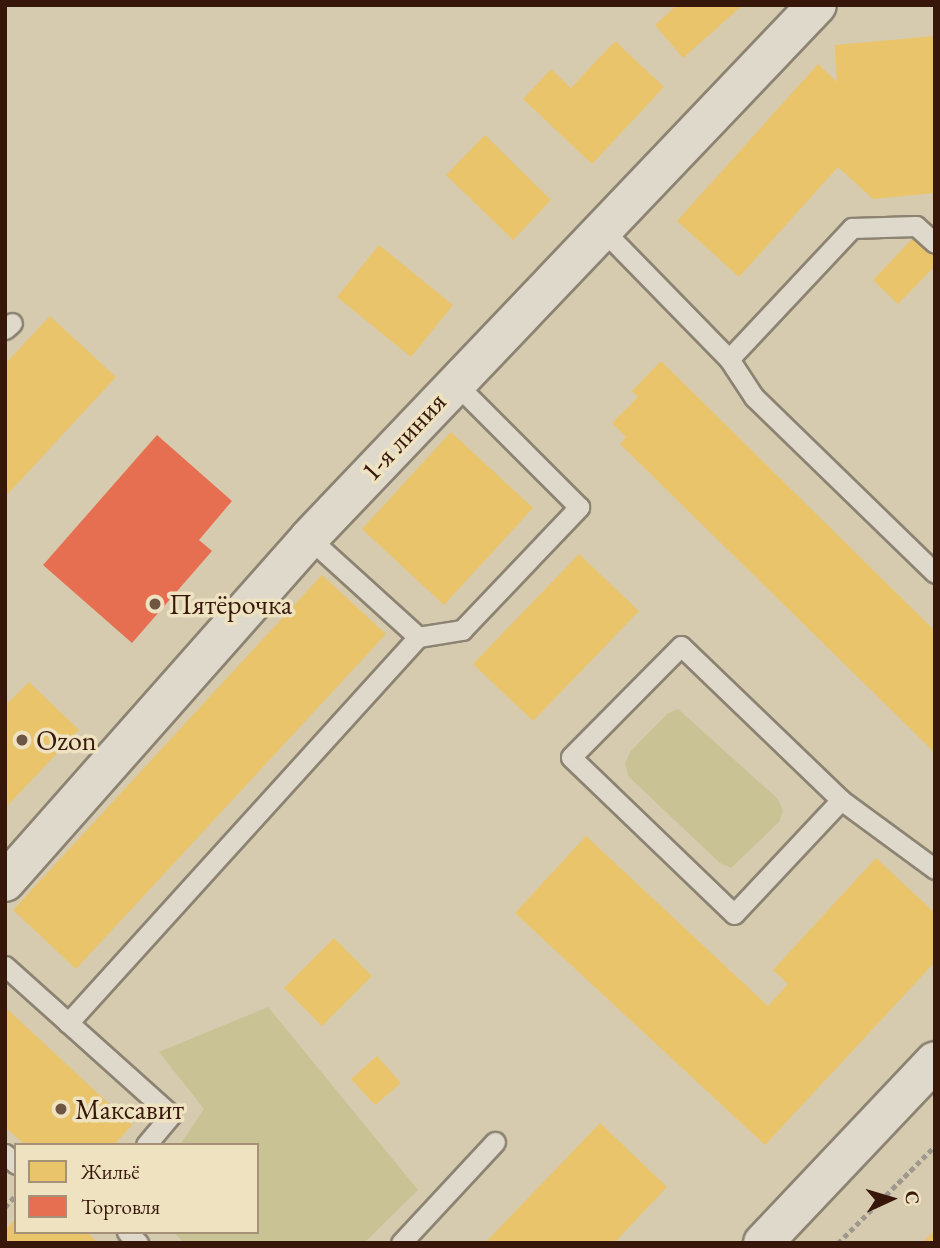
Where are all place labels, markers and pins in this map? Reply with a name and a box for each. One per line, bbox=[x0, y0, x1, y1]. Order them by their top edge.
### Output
place label: Пятёрочка bbox=[169, 587, 292, 621]
marker: Пятёрочка bbox=[147, 596, 163, 612]
place label: Ozon bbox=[36, 723, 97, 757]
marker: Ozon bbox=[14, 732, 30, 748]
place label: Максавит bbox=[75, 1092, 184, 1126]
marker: Максавит bbox=[53, 1101, 69, 1117]

